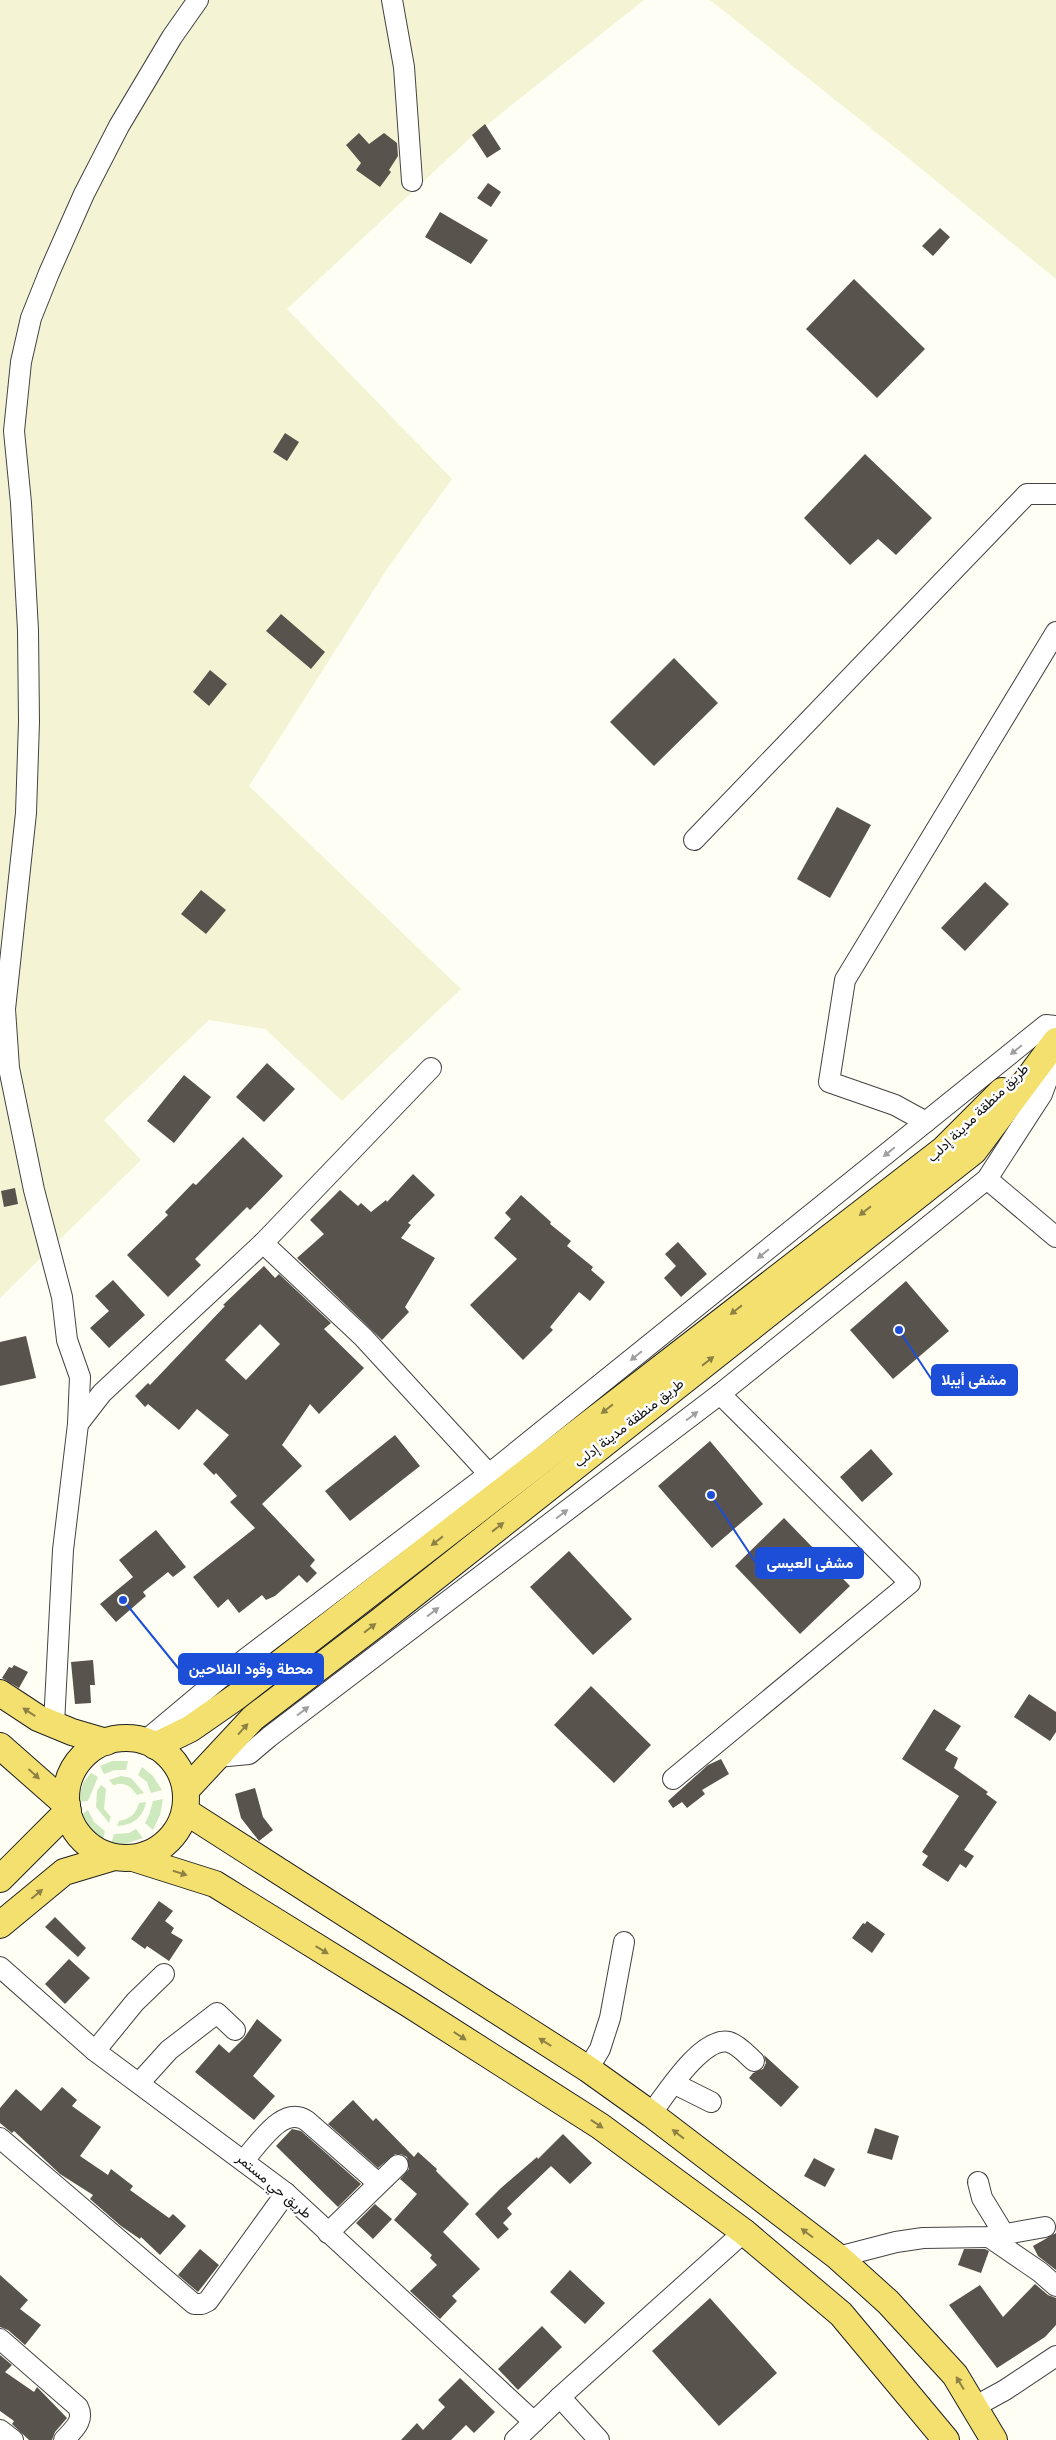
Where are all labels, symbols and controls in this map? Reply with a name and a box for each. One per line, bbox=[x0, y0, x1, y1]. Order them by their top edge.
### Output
one-way arrow bbox=[1010, 1044, 1023, 1055]
street label: طريق منطقة مدينة إدلب bbox=[924, 1061, 1033, 1166]
one-way arrow bbox=[883, 1146, 896, 1157]
one-way arrow bbox=[858, 1205, 871, 1216]
one-way arrow bbox=[757, 1248, 770, 1259]
one-way arrow bbox=[729, 1305, 743, 1315]
one-way arrow bbox=[630, 1350, 643, 1361]
one-way arrow bbox=[701, 1356, 714, 1367]
callout: مشفى أيبلا bbox=[932, 1365, 1017, 1395]
text: مشفى أيبلا bbox=[942, 1372, 1007, 1389]
street label: طريق منطقة مدينة إدلب bbox=[571, 1376, 688, 1472]
one-way arrow bbox=[601, 1404, 614, 1415]
one-way arrow bbox=[685, 1411, 699, 1421]
one-way arrow bbox=[555, 1509, 568, 1520]
one-way arrow bbox=[491, 1522, 504, 1533]
one-way arrow bbox=[430, 1536, 444, 1546]
callout: مشفى العيسى bbox=[756, 1548, 863, 1578]
text: مشفى العيسى bbox=[767, 1555, 853, 1572]
one-way arrow bbox=[426, 1607, 439, 1618]
one-way arrow bbox=[363, 1623, 377, 1633]
callout: محطة وقود الفلاحين bbox=[179, 1654, 323, 1684]
text: محطة وقود الفلاحين bbox=[189, 1661, 313, 1678]
one-way arrow bbox=[296, 1705, 309, 1716]
one-way arrow bbox=[22, 1707, 35, 1716]
one-way arrow bbox=[237, 1723, 249, 1735]
one-way arrow bbox=[28, 1769, 41, 1780]
one-way arrow bbox=[172, 1870, 187, 1878]
one-way arrow bbox=[31, 1888, 44, 1899]
one-way arrow bbox=[315, 1946, 329, 1955]
one-way arrow bbox=[453, 2031, 467, 2041]
one-way arrow bbox=[538, 2037, 551, 2046]
one-way arrow bbox=[590, 2119, 603, 2129]
one-way arrow bbox=[672, 2129, 685, 2140]
street label: طريق حي مستمر bbox=[230, 2150, 314, 2225]
one-way arrow bbox=[801, 2228, 814, 2239]
one-way arrow bbox=[956, 2377, 965, 2390]

